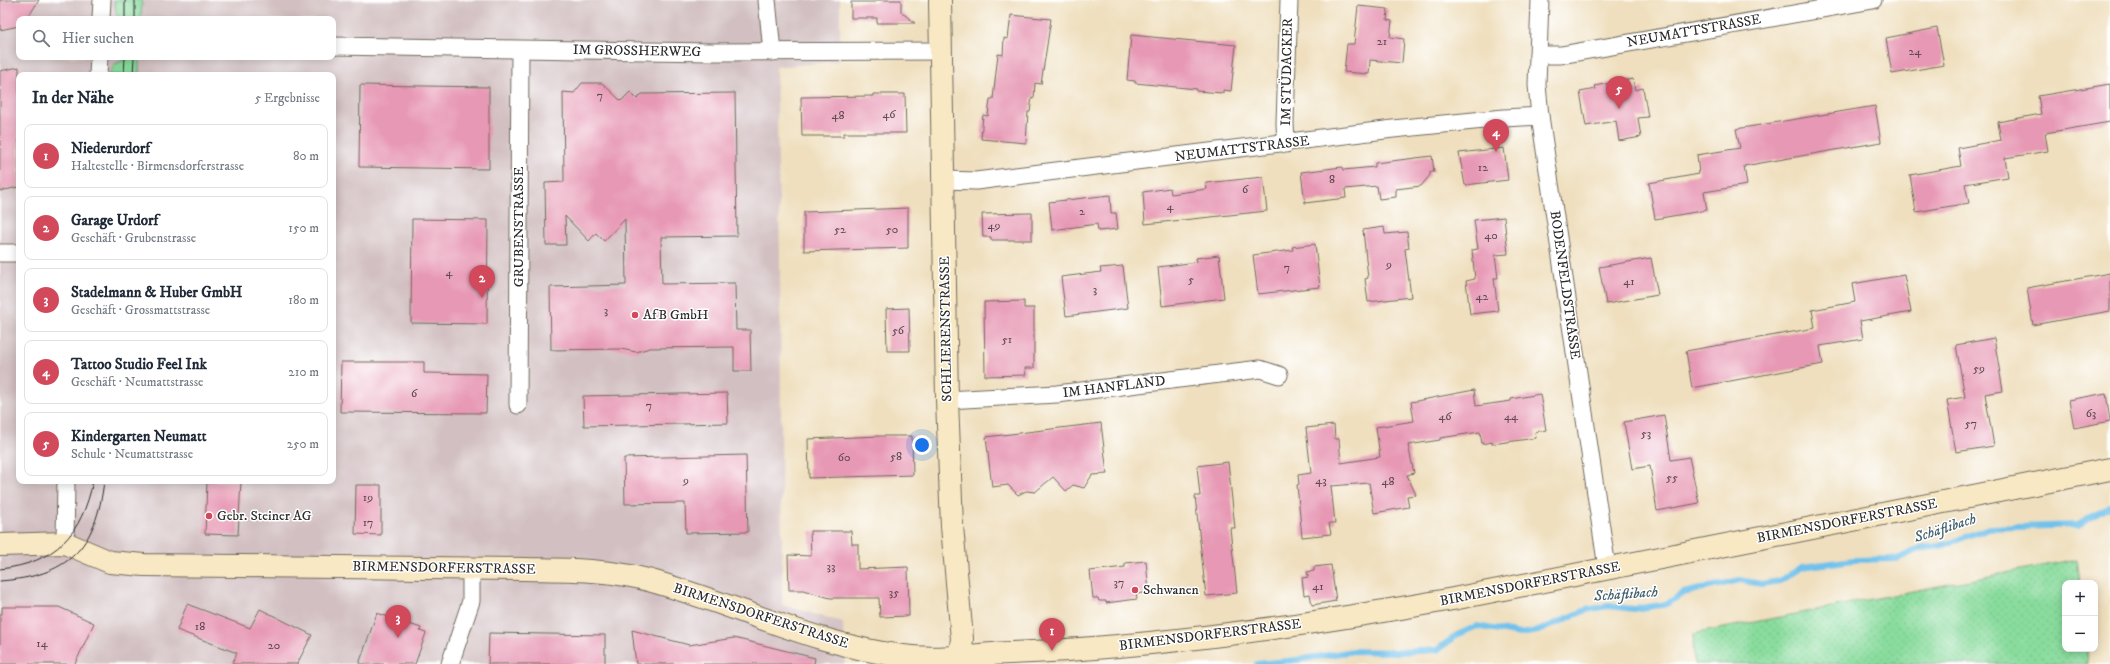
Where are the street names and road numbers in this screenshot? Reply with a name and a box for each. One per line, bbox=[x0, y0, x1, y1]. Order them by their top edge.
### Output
street label: NEUMATTSTRASSE bbox=[1626, 10, 1762, 52]
street label: IM STÜDACKER bbox=[1277, 17, 1297, 126]
street label: IM GROSSHERWEG bbox=[573, 41, 702, 61]
street label: NEUMATTSTRASSE bbox=[1174, 132, 1311, 166]
street label: GRUBENSTRASSE bbox=[510, 167, 528, 287]
street label: BODENFELDSTRASSE bbox=[1546, 209, 1584, 361]
street label: SCHLIERENSTRASSE bbox=[936, 256, 956, 402]
street label: IM HANFLAND bbox=[1062, 372, 1166, 402]
street label: BIRMENSDORFERSTRASSE bbox=[1755, 495, 1939, 547]
street label: BIRMENSDORFERSTRASSE bbox=[352, 557, 536, 579]
street label: BIRMENSDORFERSTRASSE bbox=[1438, 558, 1622, 610]
street label: BIRMENSDORFERSTRASSE bbox=[671, 579, 851, 653]
street label: BIRMENSDORFERSTRASSE bbox=[1118, 615, 1302, 655]

